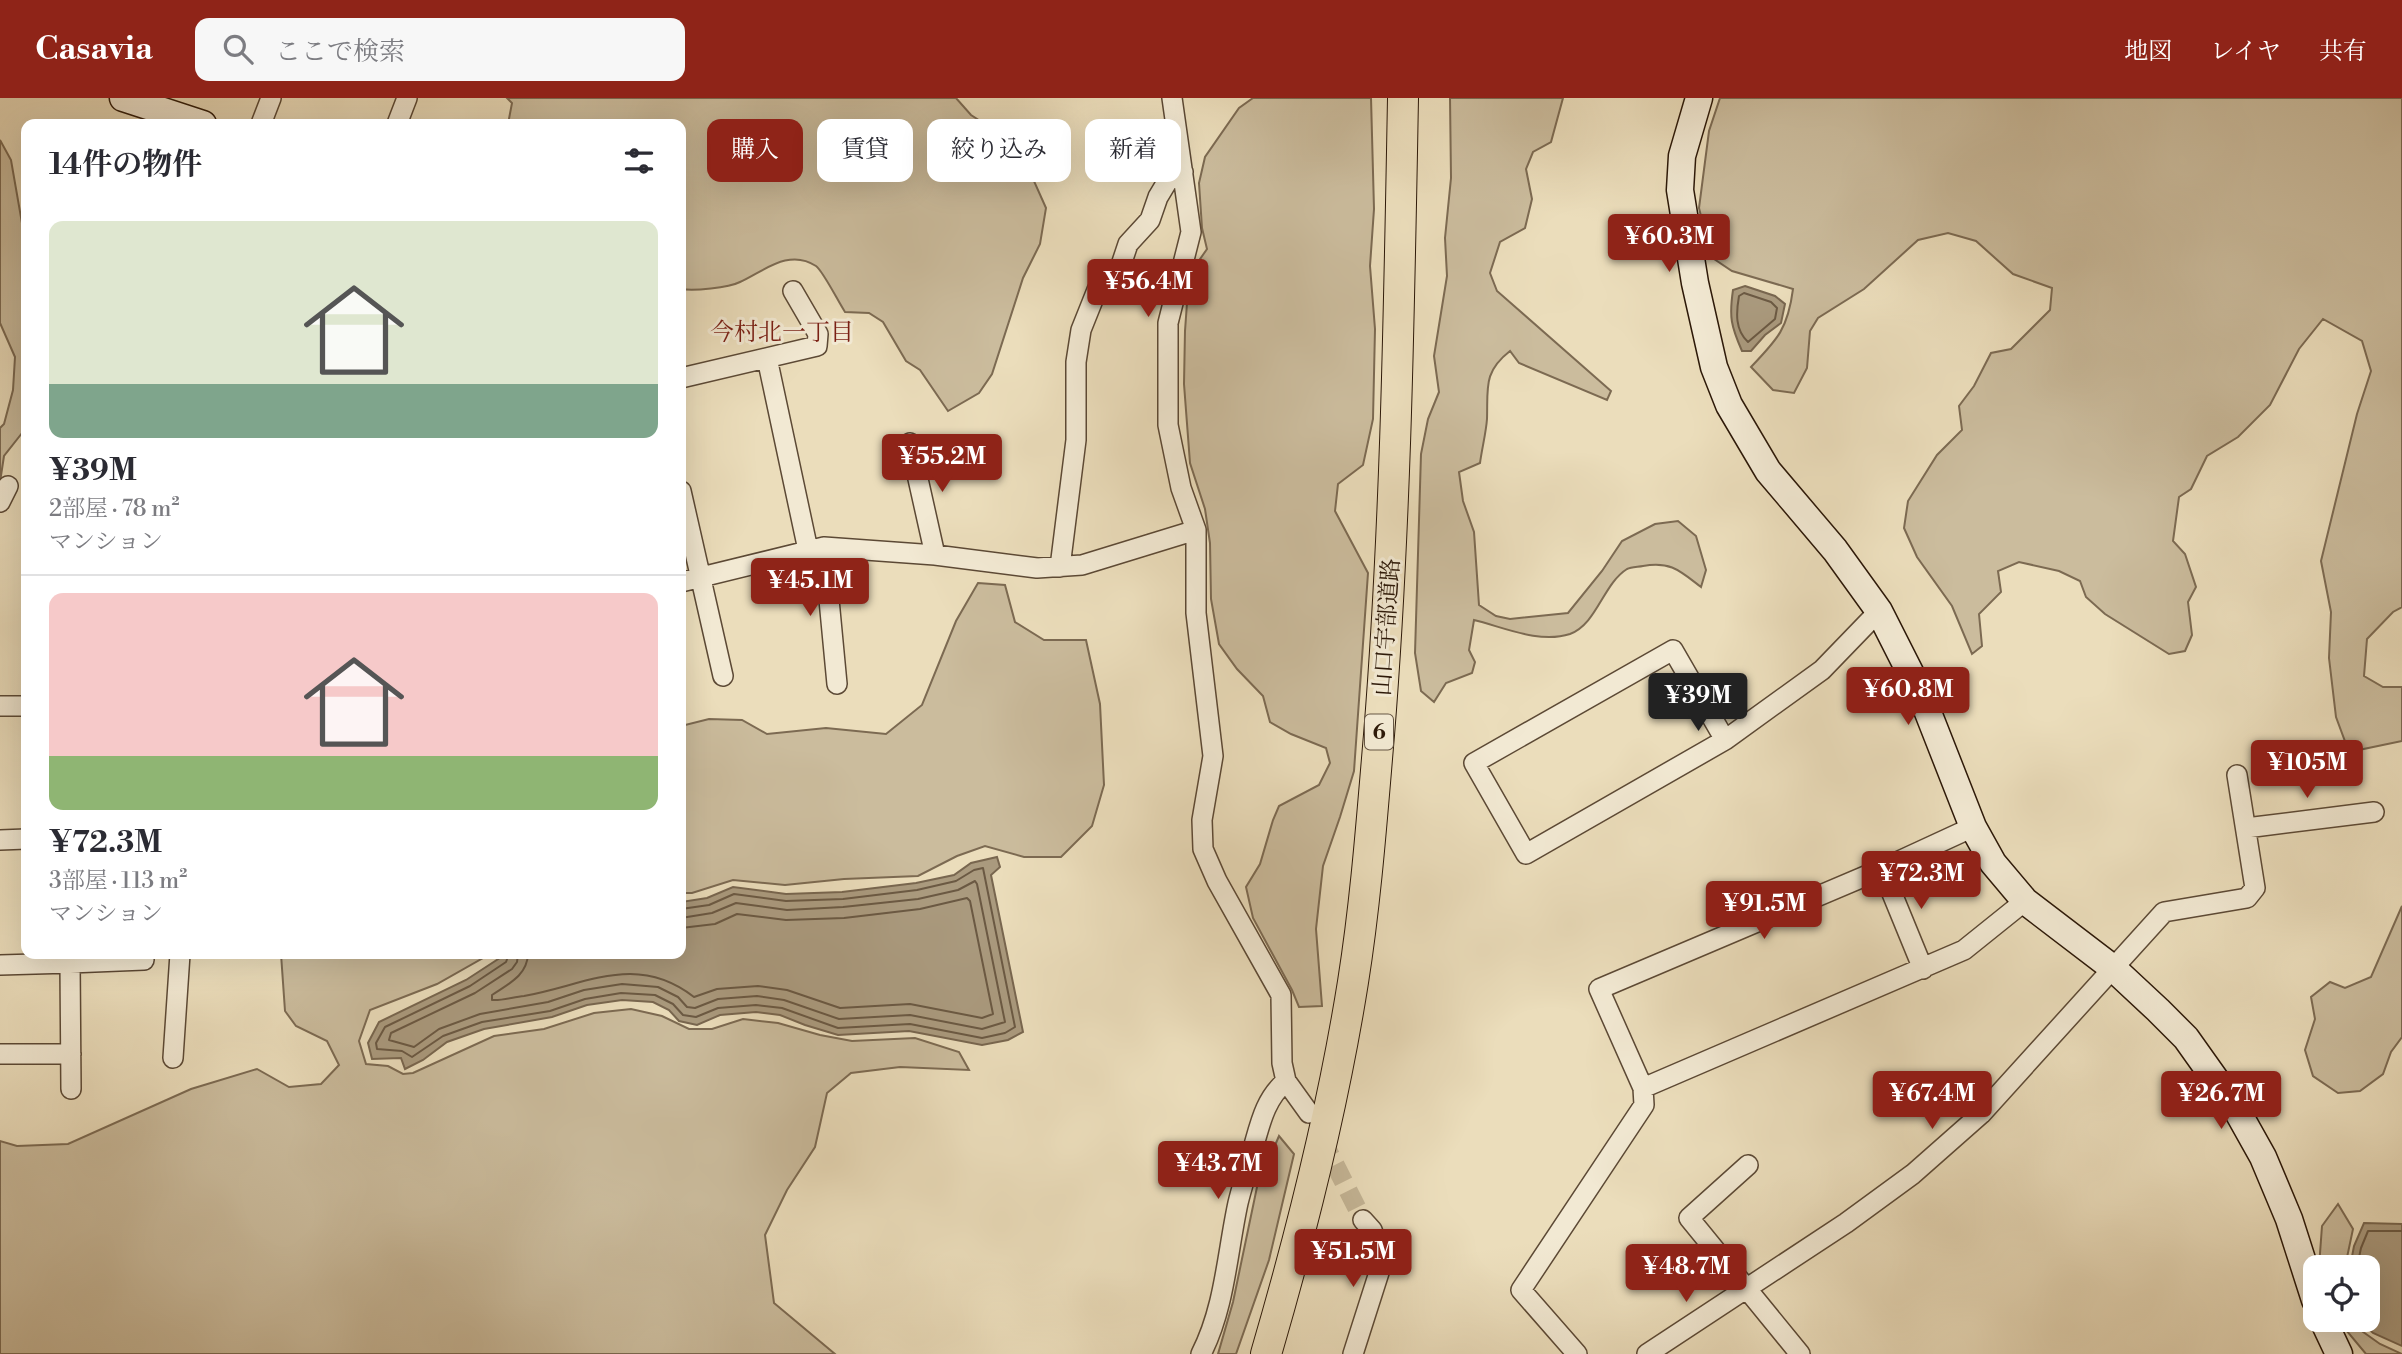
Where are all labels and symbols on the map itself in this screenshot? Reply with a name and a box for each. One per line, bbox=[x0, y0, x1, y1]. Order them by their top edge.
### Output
pin: ¥60.3M bbox=[1612, 214, 1726, 274]
pin: ¥56.4M bbox=[1091, 260, 1205, 319]
district label: 今村北一丁目 bbox=[710, 318, 854, 348]
pin: ¥55.2M bbox=[885, 434, 999, 494]
street label: 山口宇部道路 bbox=[1368, 557, 1406, 697]
pin: ¥45.1M bbox=[753, 559, 867, 618]
pin: ¥60.8M bbox=[1851, 668, 1965, 727]
pin: ¥39M bbox=[1657, 674, 1739, 733]
road number: 6 bbox=[1365, 714, 1393, 750]
pin: ¥105M bbox=[2258, 740, 2356, 800]
pin: ¥72.3M bbox=[1864, 852, 1978, 911]
pin: ¥91.5M bbox=[1707, 882, 1821, 941]
pin: ¥67.4M bbox=[1875, 1072, 1989, 1131]
pin: ¥26.7M bbox=[2164, 1072, 2278, 1131]
pin: ¥43.7M bbox=[1161, 1142, 1275, 1201]
pin: ¥51.5M bbox=[1296, 1230, 1410, 1289]
pin: ¥48.7M bbox=[1629, 1244, 1743, 1304]

